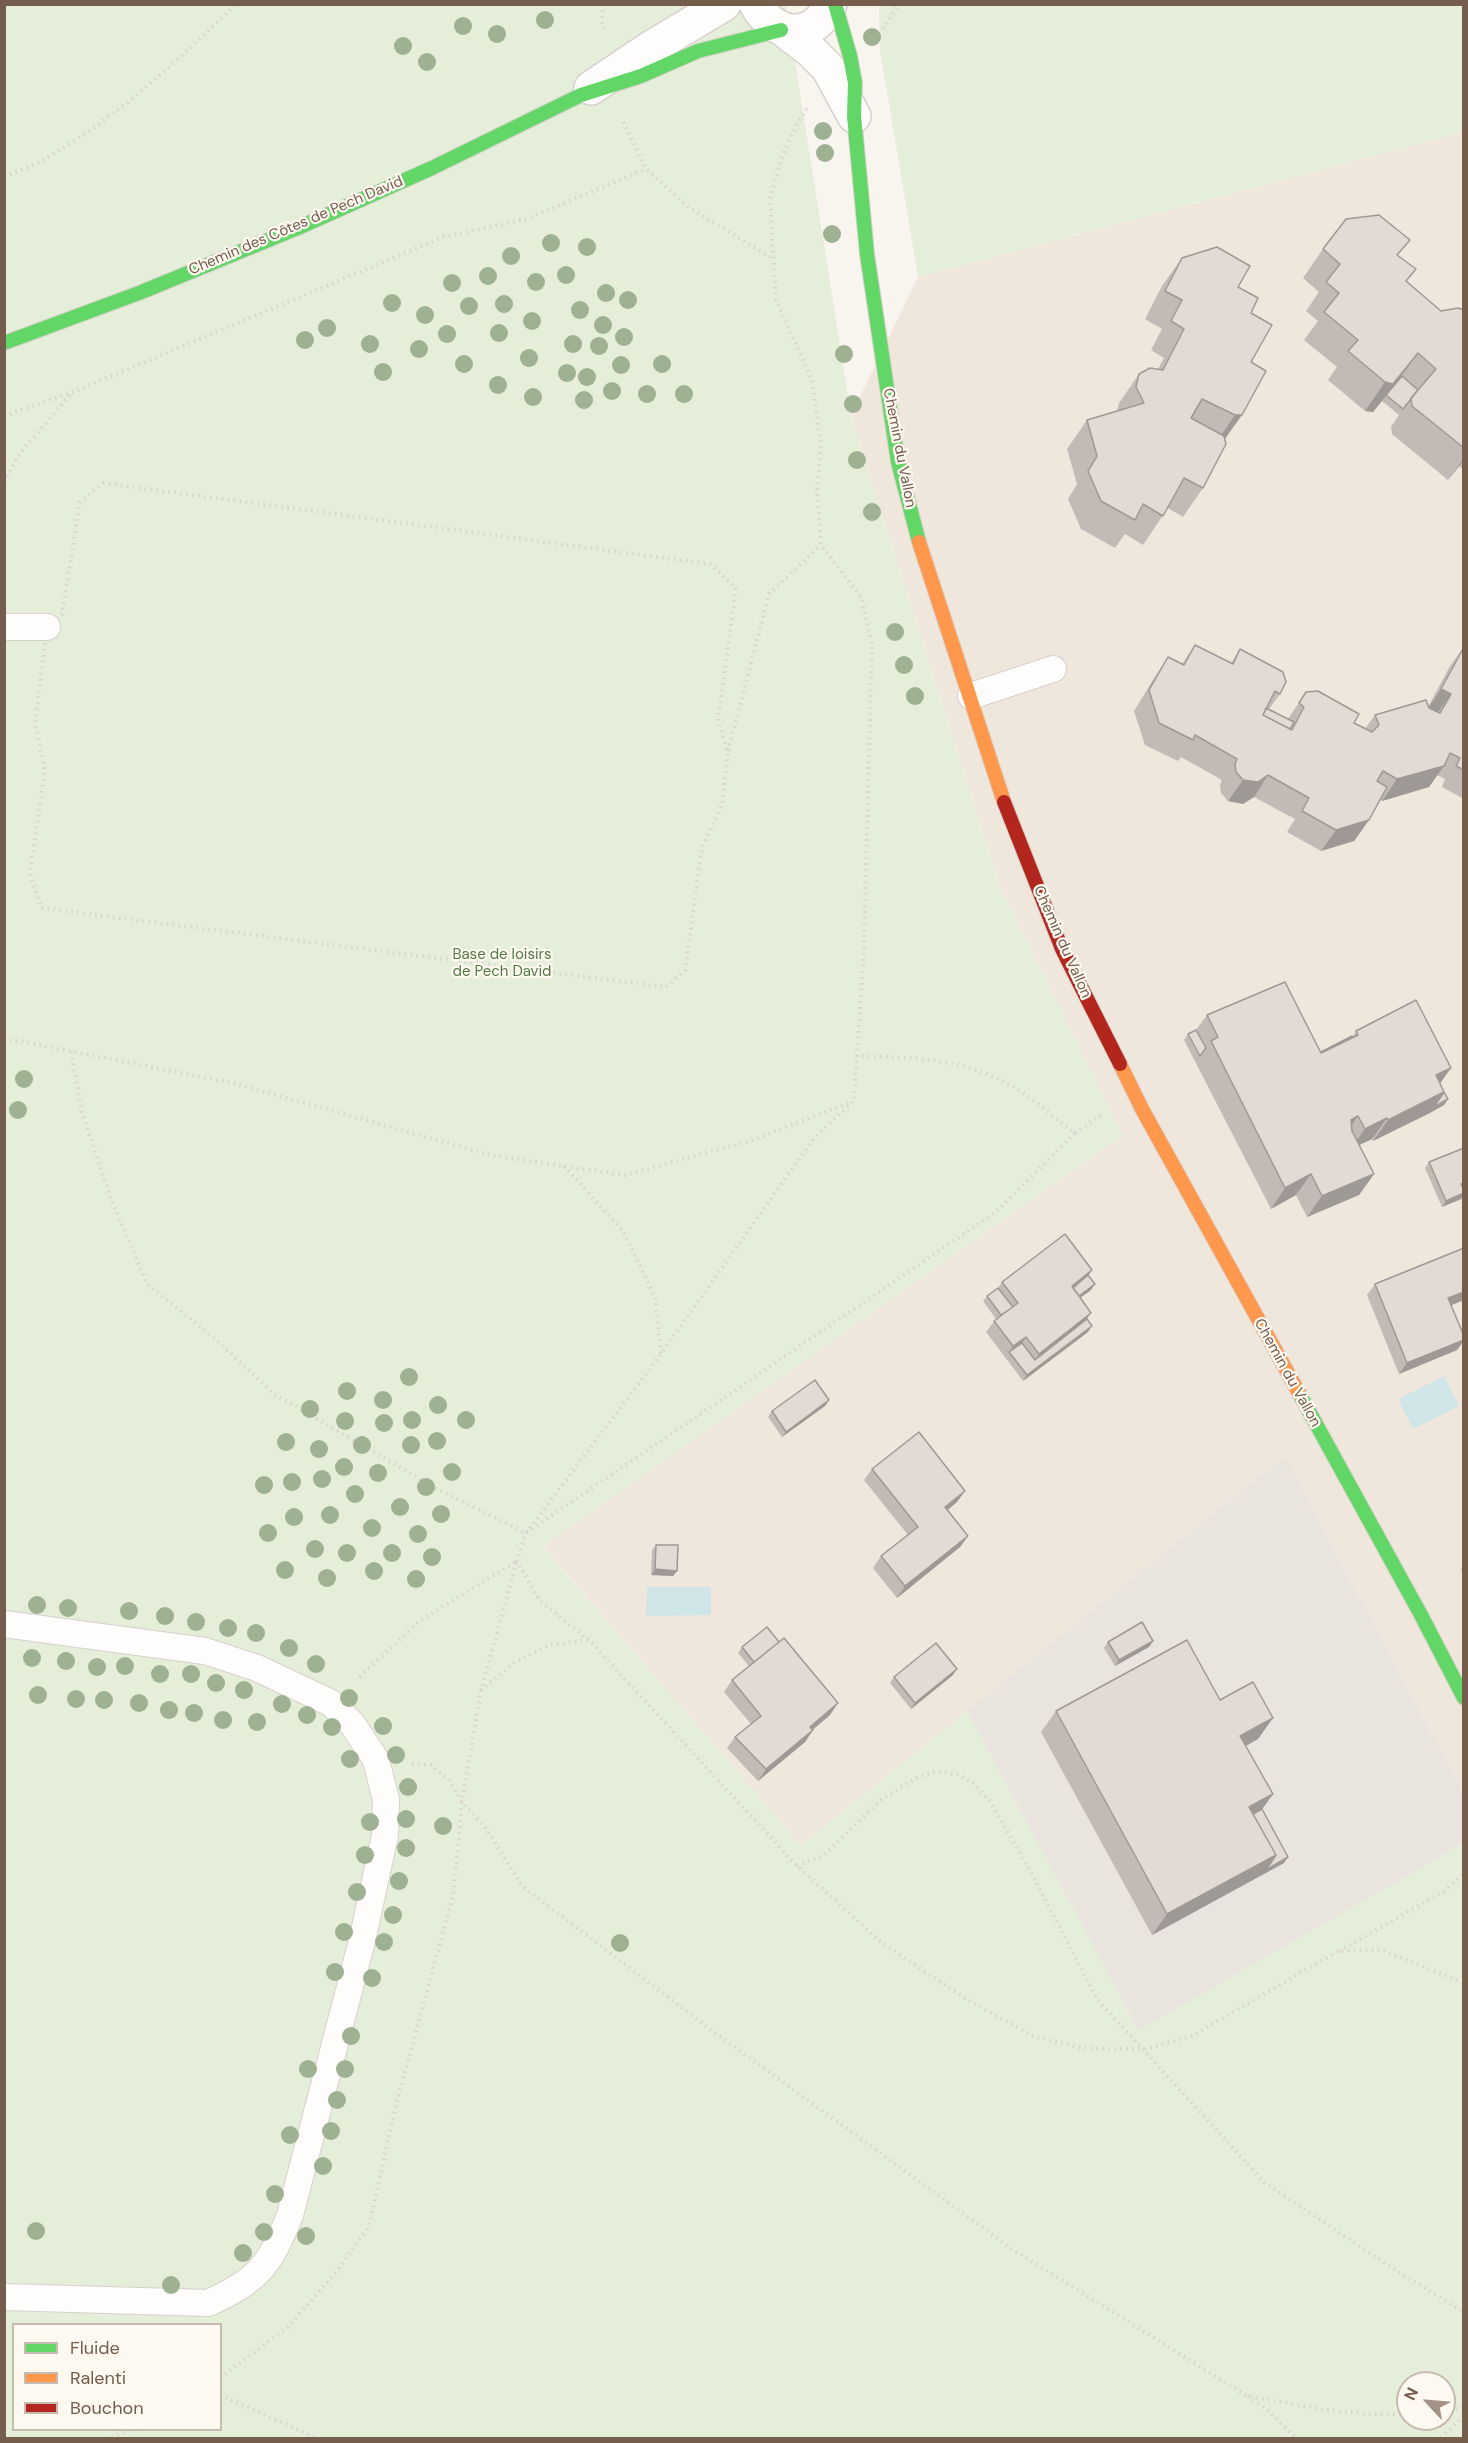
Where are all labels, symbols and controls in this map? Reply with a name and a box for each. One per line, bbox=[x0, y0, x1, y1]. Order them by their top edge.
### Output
street label: Chemin des Côtes de Pech David bbox=[186, 173, 406, 279]
street label: Chemin du Vallon bbox=[879, 387, 919, 509]
street label: Chemin du Vallon bbox=[1029, 883, 1095, 1001]
park label: Base de loisirs de Pech David bbox=[452, 946, 552, 981]
street label: Chemin du Vallon bbox=[1250, 1316, 1324, 1430]
legend bbox=[12, 2323, 222, 2431]
text: Fluide bbox=[70, 2336, 120, 2360]
text: Ralenti bbox=[70, 2366, 126, 2390]
north arrow bbox=[1396, 2371, 1456, 2431]
text: N bbox=[1399, 2384, 1423, 2404]
text: Bouchon bbox=[70, 2396, 144, 2420]

